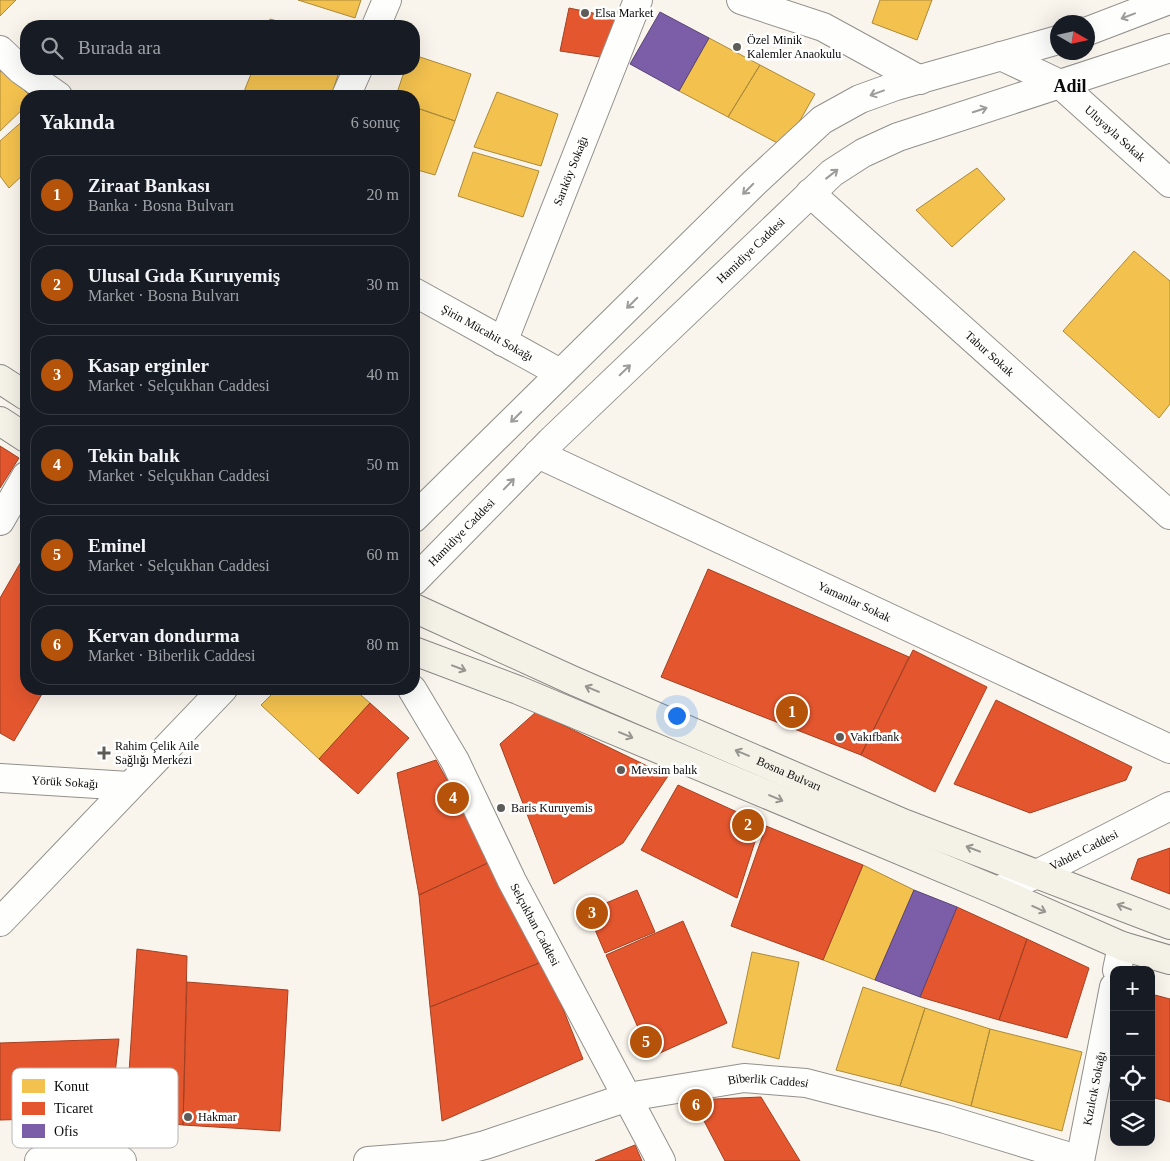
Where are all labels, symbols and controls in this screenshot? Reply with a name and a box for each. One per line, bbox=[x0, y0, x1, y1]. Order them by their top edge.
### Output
place label: Elsa Market bbox=[595, 6, 654, 20]
marker: Elsa Market bbox=[579, 7, 591, 19]
one-way arrow bbox=[1121, 11, 1136, 21]
north arrow bbox=[1050, 15, 1095, 60]
search box bbox=[20, 20, 420, 75]
place label: Özel Minik Kalemler Anaokulu bbox=[747, 33, 841, 61]
icon: search bbox=[38, 34, 66, 62]
text: Burada ara bbox=[78, 37, 161, 58]
marker: Özel Minik Kalemler Anaokulu bbox=[731, 41, 743, 53]
district label: Adil bbox=[1053, 76, 1087, 96]
one-way arrow bbox=[869, 89, 885, 98]
street label: Uluyayla Sokak bbox=[1082, 103, 1148, 164]
one-way arrow bbox=[972, 105, 988, 114]
text: Yakında bbox=[40, 110, 115, 134]
text: 6 sonuç bbox=[351, 114, 400, 131]
street label: Sarıköy Sokağı bbox=[551, 133, 591, 208]
one-way arrow bbox=[825, 169, 838, 180]
text: Ziraat Bankası bbox=[88, 175, 210, 196]
one-way arrow bbox=[741, 183, 754, 195]
text: 1 bbox=[53, 186, 61, 203]
text: 20 m bbox=[367, 186, 399, 203]
text: Banka · Bosna Bulvarı bbox=[88, 197, 234, 214]
street label: Hamidiye Caddesi bbox=[714, 214, 788, 286]
text: Ulusal Gıda Kuruyemiş bbox=[88, 265, 280, 286]
text: 2 bbox=[53, 276, 61, 293]
text: 30 m bbox=[367, 276, 399, 293]
text: Market · Bosna Bulvarı bbox=[88, 287, 240, 304]
one-way arrow bbox=[625, 297, 638, 309]
street label: Şirin Mücahit Sokağı bbox=[439, 302, 536, 364]
street label: Tabur Sokak bbox=[962, 328, 1017, 379]
text: Kasap erginler bbox=[88, 355, 209, 376]
one-way arrow bbox=[619, 364, 631, 376]
text: 3 bbox=[53, 366, 61, 383]
text: 40 m bbox=[367, 366, 399, 383]
text: Market · Selçukhan Caddesi bbox=[88, 377, 270, 394]
one-way arrow bbox=[510, 411, 522, 423]
text: Tekin balık bbox=[88, 445, 180, 466]
text: 4 bbox=[53, 456, 61, 473]
text: 50 m bbox=[367, 456, 399, 473]
text: Market · Selçukhan Caddesi bbox=[88, 467, 270, 484]
one-way arrow bbox=[503, 477, 515, 490]
street label: Hamidiye Caddesi bbox=[425, 495, 498, 569]
text: Eminel bbox=[88, 535, 146, 556]
text: 5 bbox=[53, 546, 61, 563]
text: 60 m bbox=[367, 546, 399, 563]
text: Market · Selçukhan Caddesi bbox=[88, 557, 270, 574]
street label: Yamanlar Sokak bbox=[815, 579, 893, 625]
text: Kervan dondurma bbox=[88, 625, 240, 646]
text: 6 bbox=[53, 636, 61, 653]
text: 80 m bbox=[367, 636, 399, 653]
text: Market · Biberlik Caddesi bbox=[88, 647, 256, 664]
one-way arrow bbox=[451, 664, 467, 673]
one-way arrow bbox=[585, 684, 600, 694]
pin: 1 bbox=[776, 693, 808, 731]
your location bbox=[664, 703, 690, 729]
place label: Vakıfbank bbox=[850, 730, 899, 744]
one-way arrow bbox=[618, 731, 633, 741]
marker: Vakıfbank bbox=[834, 731, 846, 743]
place label: Rahim Çelik Aile Sağlığı Merkezi bbox=[115, 739, 199, 767]
marker: Rahim Çelik Aile Sağlığı Merkezi bbox=[97, 746, 111, 760]
one-way arrow bbox=[735, 748, 750, 758]
street label: Bosna Bulvarı bbox=[754, 754, 824, 794]
place label: Mevsim balık bbox=[631, 763, 697, 777]
marker: Mevsim balık bbox=[615, 764, 627, 776]
street label: Yörük Sokağı bbox=[31, 773, 99, 791]
pin: 4 bbox=[437, 779, 469, 817]
one-way arrow bbox=[768, 794, 783, 803]
place label: Baris Kuruyemis bbox=[511, 801, 593, 815]
marker: Baris Kuruyemis bbox=[495, 802, 507, 814]
pin: 2 bbox=[732, 806, 764, 844]
street label: Vahdet Caddesi bbox=[1047, 826, 1121, 873]
one-way arrow bbox=[965, 844, 981, 853]
street label: Selçukhan Caddesi bbox=[507, 881, 563, 969]
pin: 3 bbox=[576, 894, 608, 932]
one-way arrow bbox=[1117, 902, 1133, 911]
one-way arrow bbox=[1031, 904, 1046, 914]
map controls bbox=[1110, 966, 1155, 1146]
button: + bbox=[1110, 966, 1155, 1011]
button: − bbox=[1110, 1011, 1155, 1056]
pin: 5 bbox=[630, 1023, 662, 1061]
street label: Kızılcık Sokağı bbox=[1080, 1050, 1108, 1127]
button: locate bbox=[1110, 1056, 1155, 1101]
legend bbox=[12, 1068, 178, 1148]
street label: Biberlik Caddesi bbox=[727, 1071, 811, 1091]
text: Konut bbox=[54, 1079, 89, 1094]
pin: 6 bbox=[680, 1086, 712, 1124]
text: Ticaret bbox=[54, 1101, 93, 1116]
button: layers bbox=[1110, 1101, 1155, 1146]
place label: Hakmar bbox=[198, 1110, 237, 1124]
marker: Hakmar bbox=[182, 1111, 194, 1123]
text: Ofis bbox=[54, 1124, 78, 1139]

